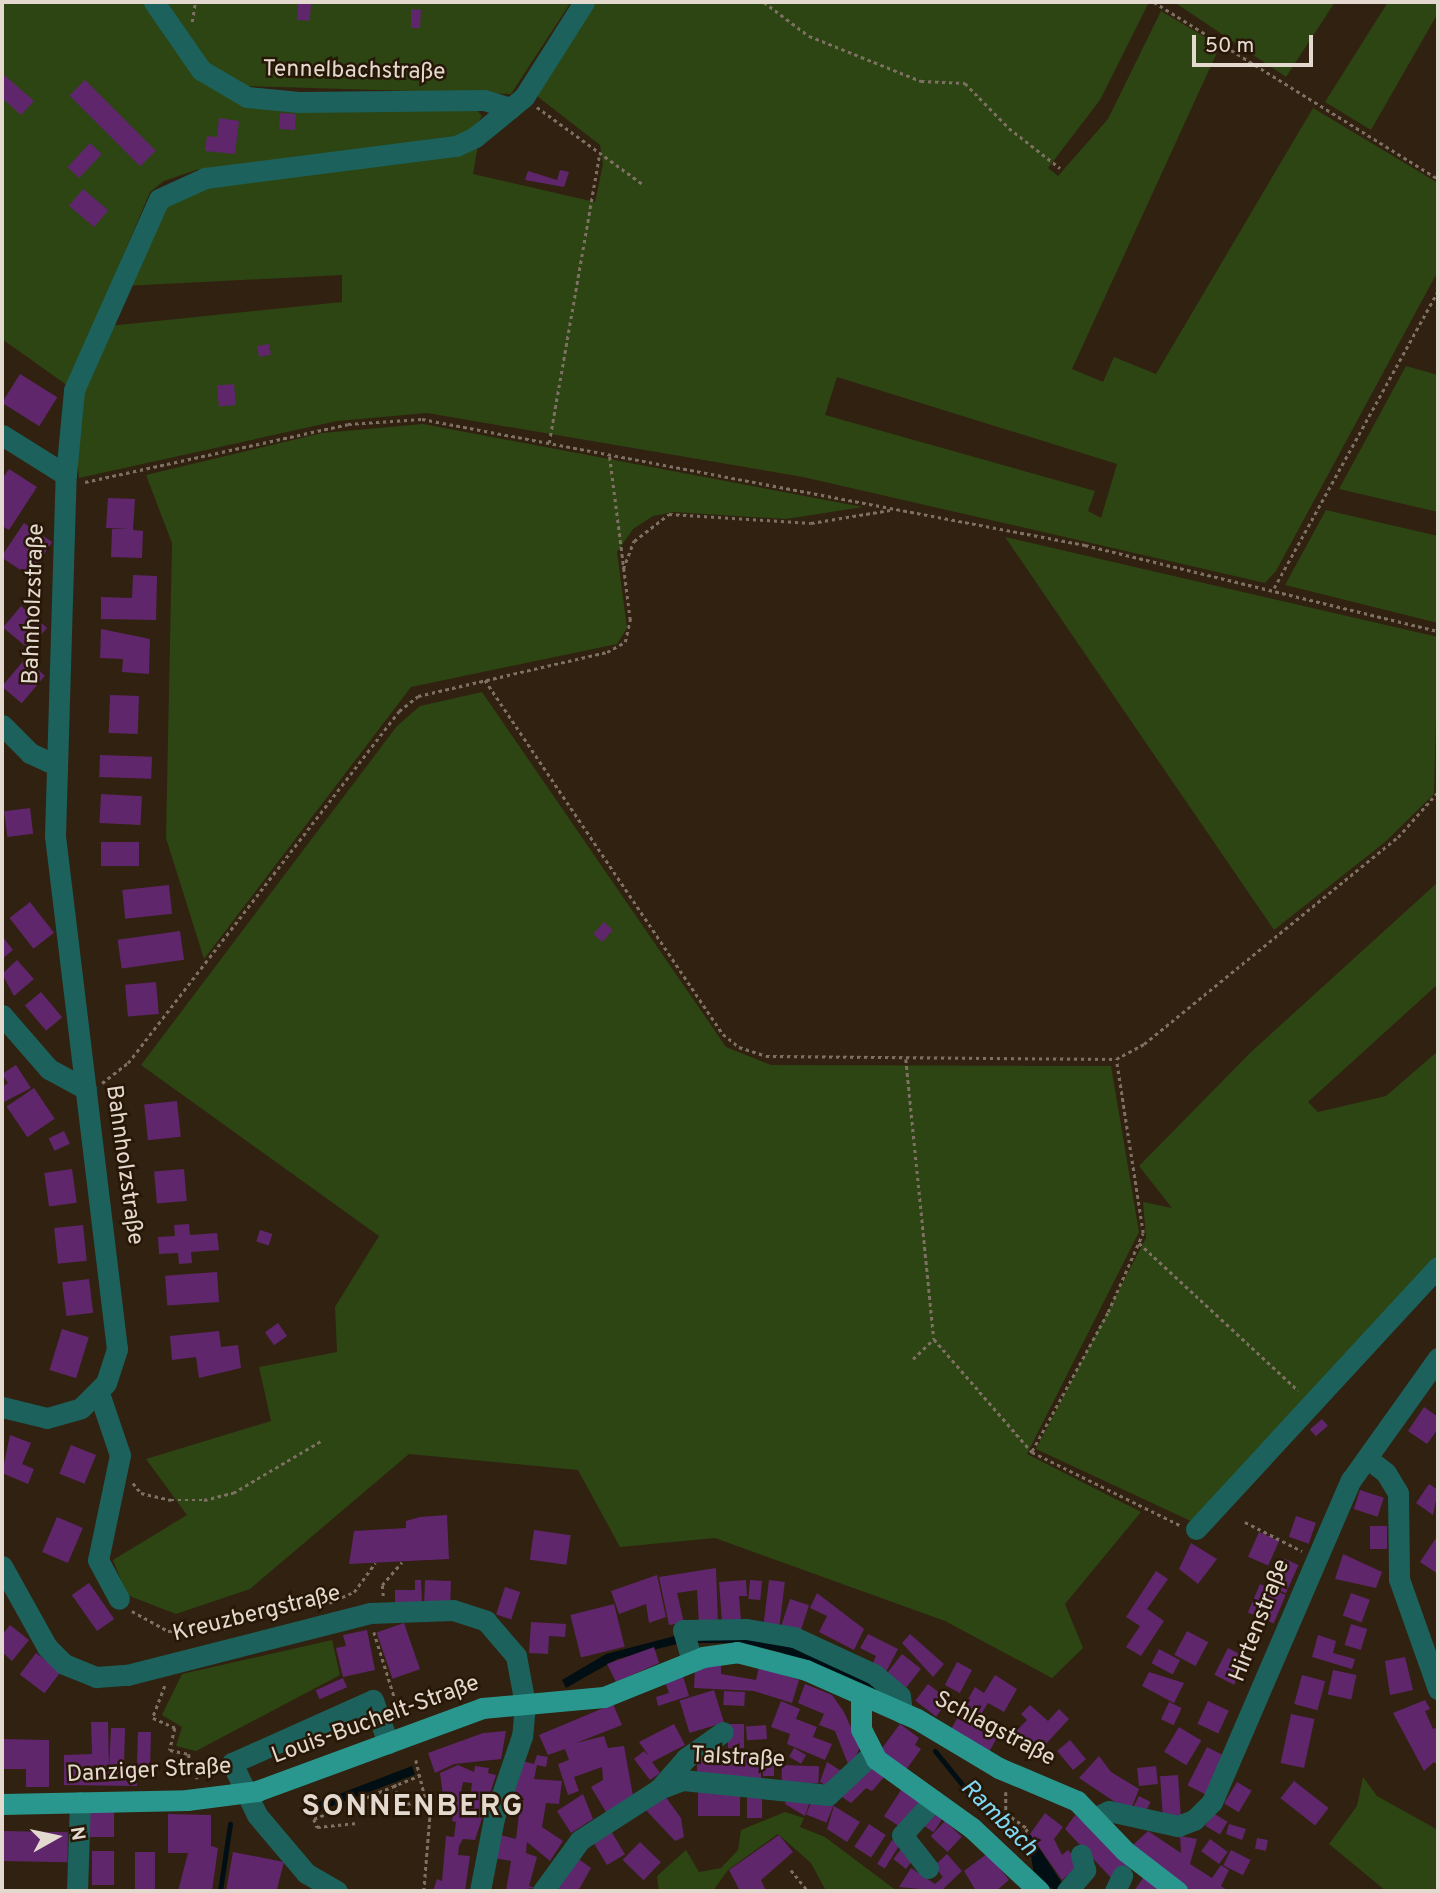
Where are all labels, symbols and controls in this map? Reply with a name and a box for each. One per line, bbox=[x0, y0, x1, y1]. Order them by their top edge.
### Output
scale bar bbox=[1195, 21, 1316, 65]
text: 50 m bbox=[1205, 33, 1254, 60]
street label: Tennelbachstraße bbox=[262, 57, 446, 87]
street label: Bahnholzstraße bbox=[18, 523, 52, 685]
street label: Bahnholzstraße bbox=[98, 1083, 148, 1247]
street label: Hirtenstraße bbox=[1225, 1556, 1297, 1686]
street label: Kreuzbergstraße bbox=[170, 1581, 344, 1649]
street label: Louis-Buchelt-Straße bbox=[268, 1671, 484, 1771]
street label: Schlagstraße bbox=[929, 1687, 1059, 1773]
street label: Talstraße bbox=[690, 1743, 786, 1775]
street label: Danziger Straße bbox=[66, 1754, 232, 1790]
water label: Rambach bbox=[953, 1774, 1043, 1864]
district label: SONNENBERG bbox=[303, 1790, 523, 1826]
north arrow bbox=[21, 1802, 91, 1872]
text: N bbox=[64, 1825, 90, 1842]

